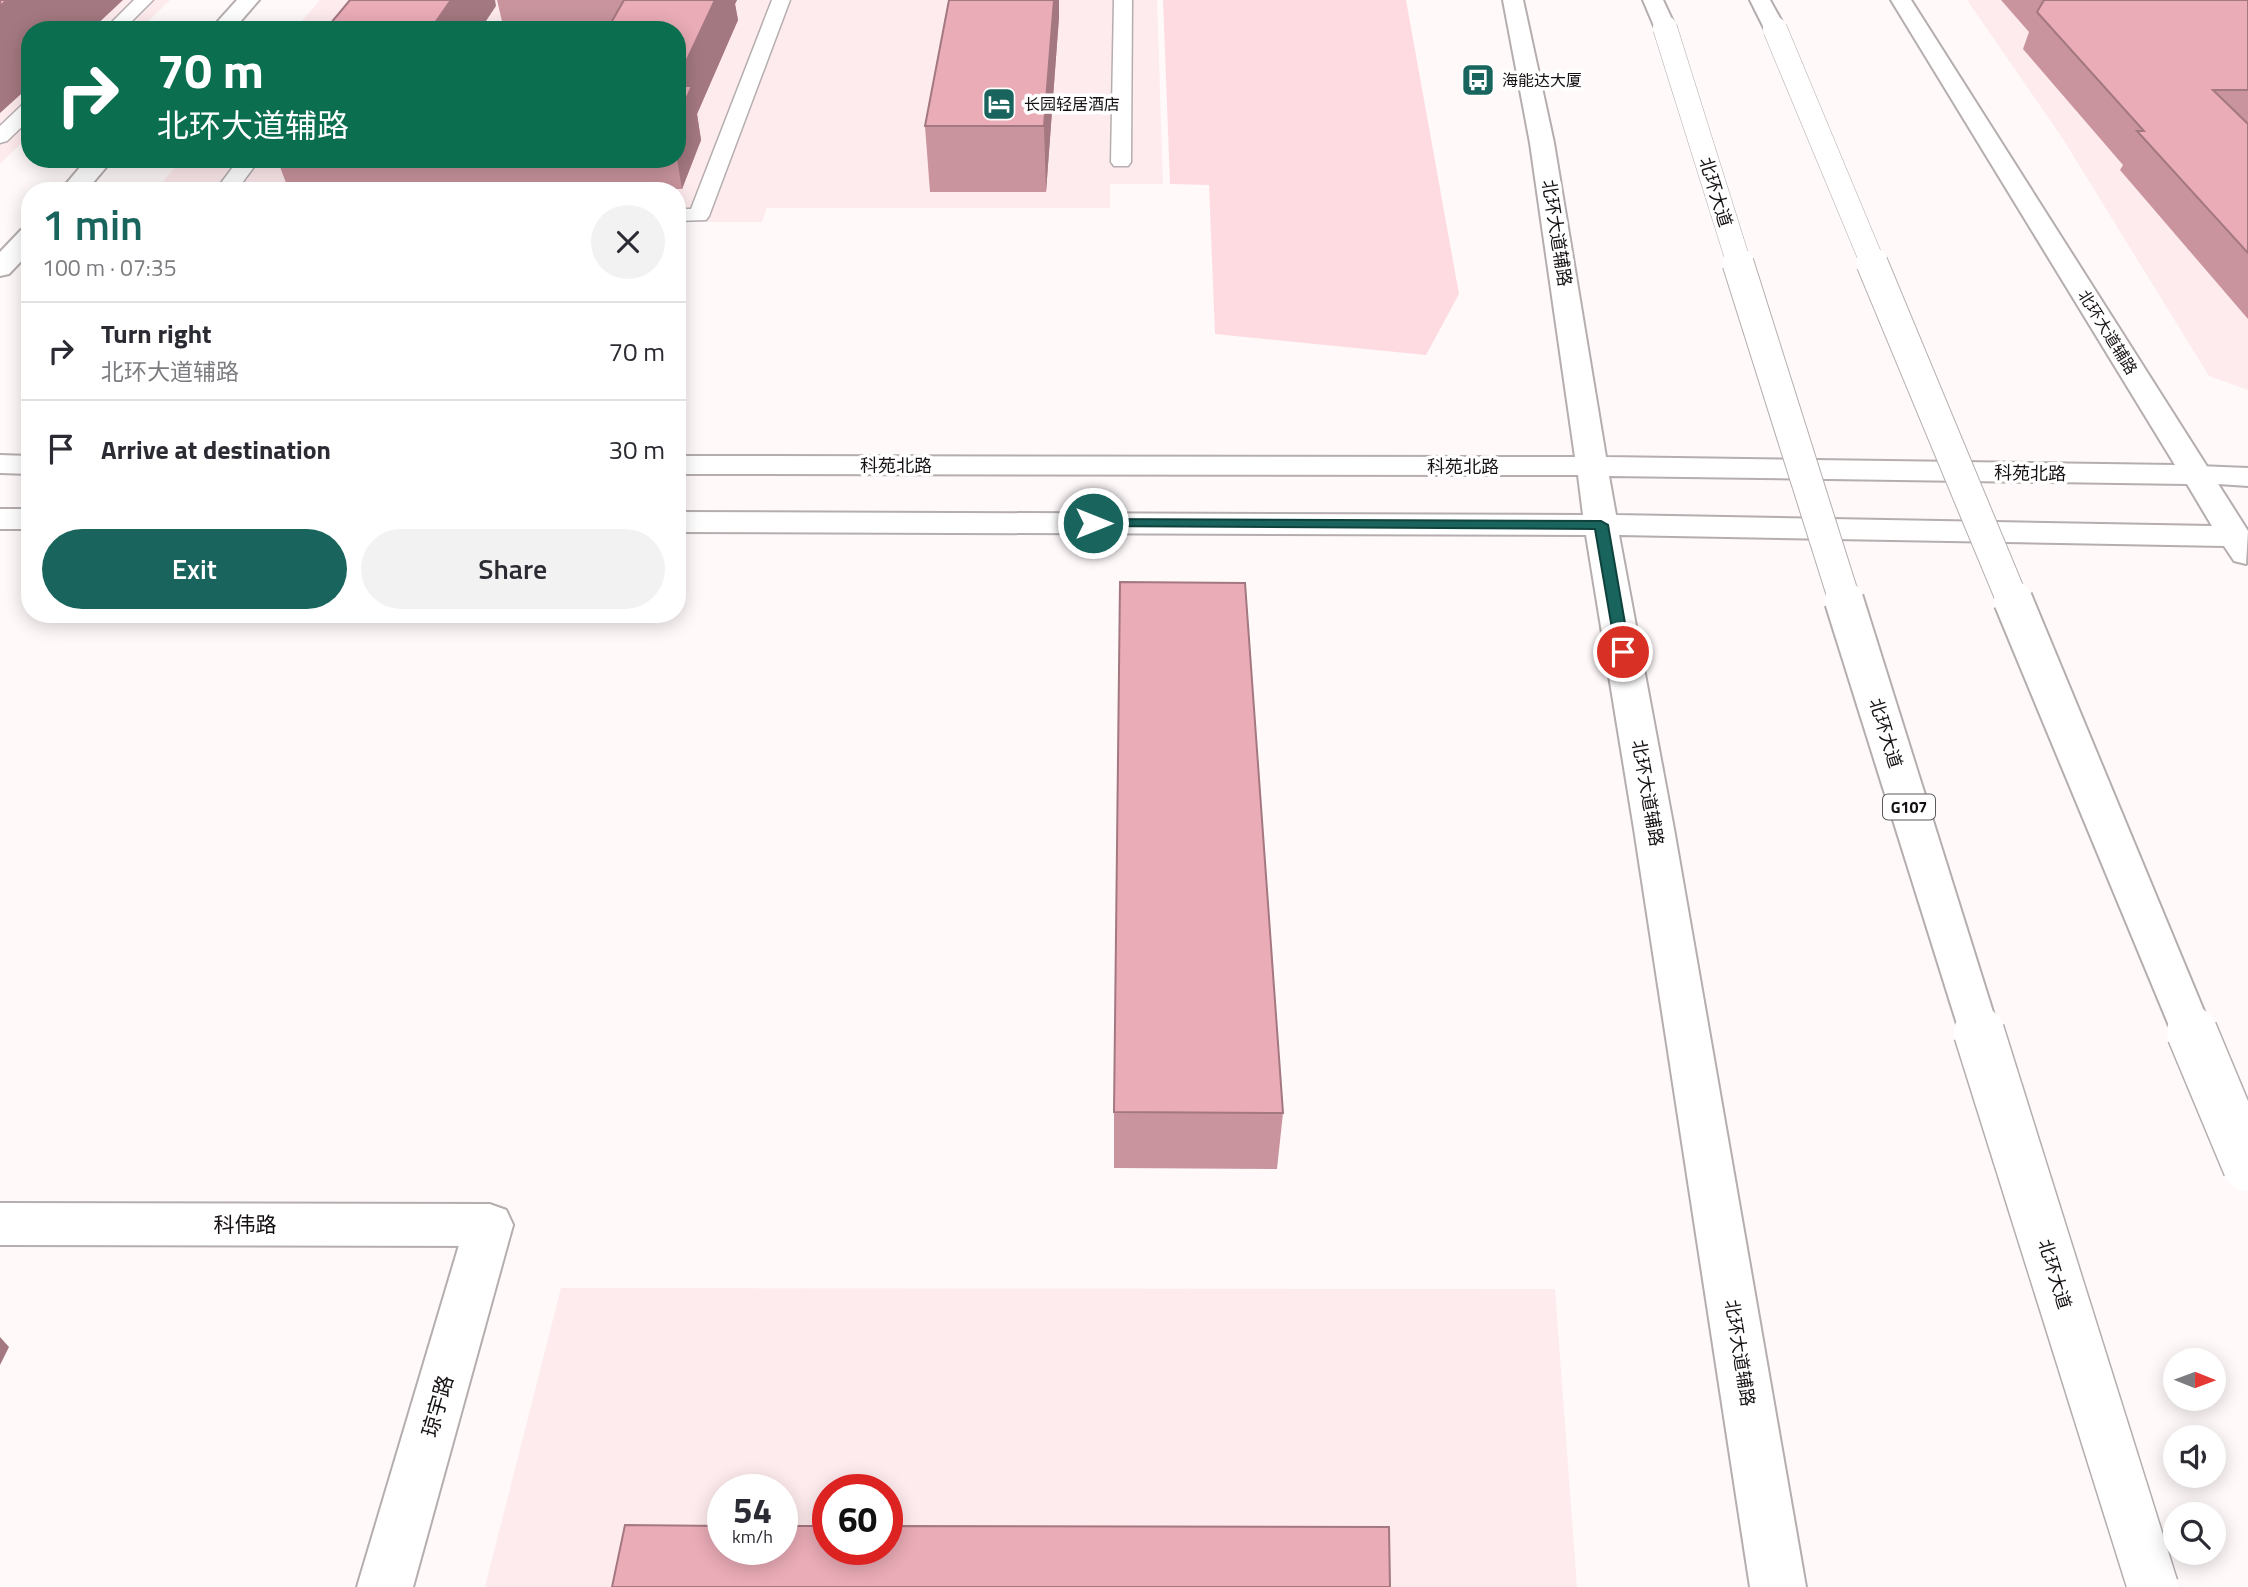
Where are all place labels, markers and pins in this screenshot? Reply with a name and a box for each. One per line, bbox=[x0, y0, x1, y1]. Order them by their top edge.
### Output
bus stop icon: 海能达大厦 bbox=[1459, 61, 1497, 99]
place label: 海能达大厦 bbox=[1502, 68, 1582, 92]
hotel icon: 长园轻居酒店 bbox=[980, 85, 1018, 123]
place label: 长园轻居酒店 bbox=[1024, 92, 1120, 116]
pin bbox=[1593, 622, 1653, 682]

